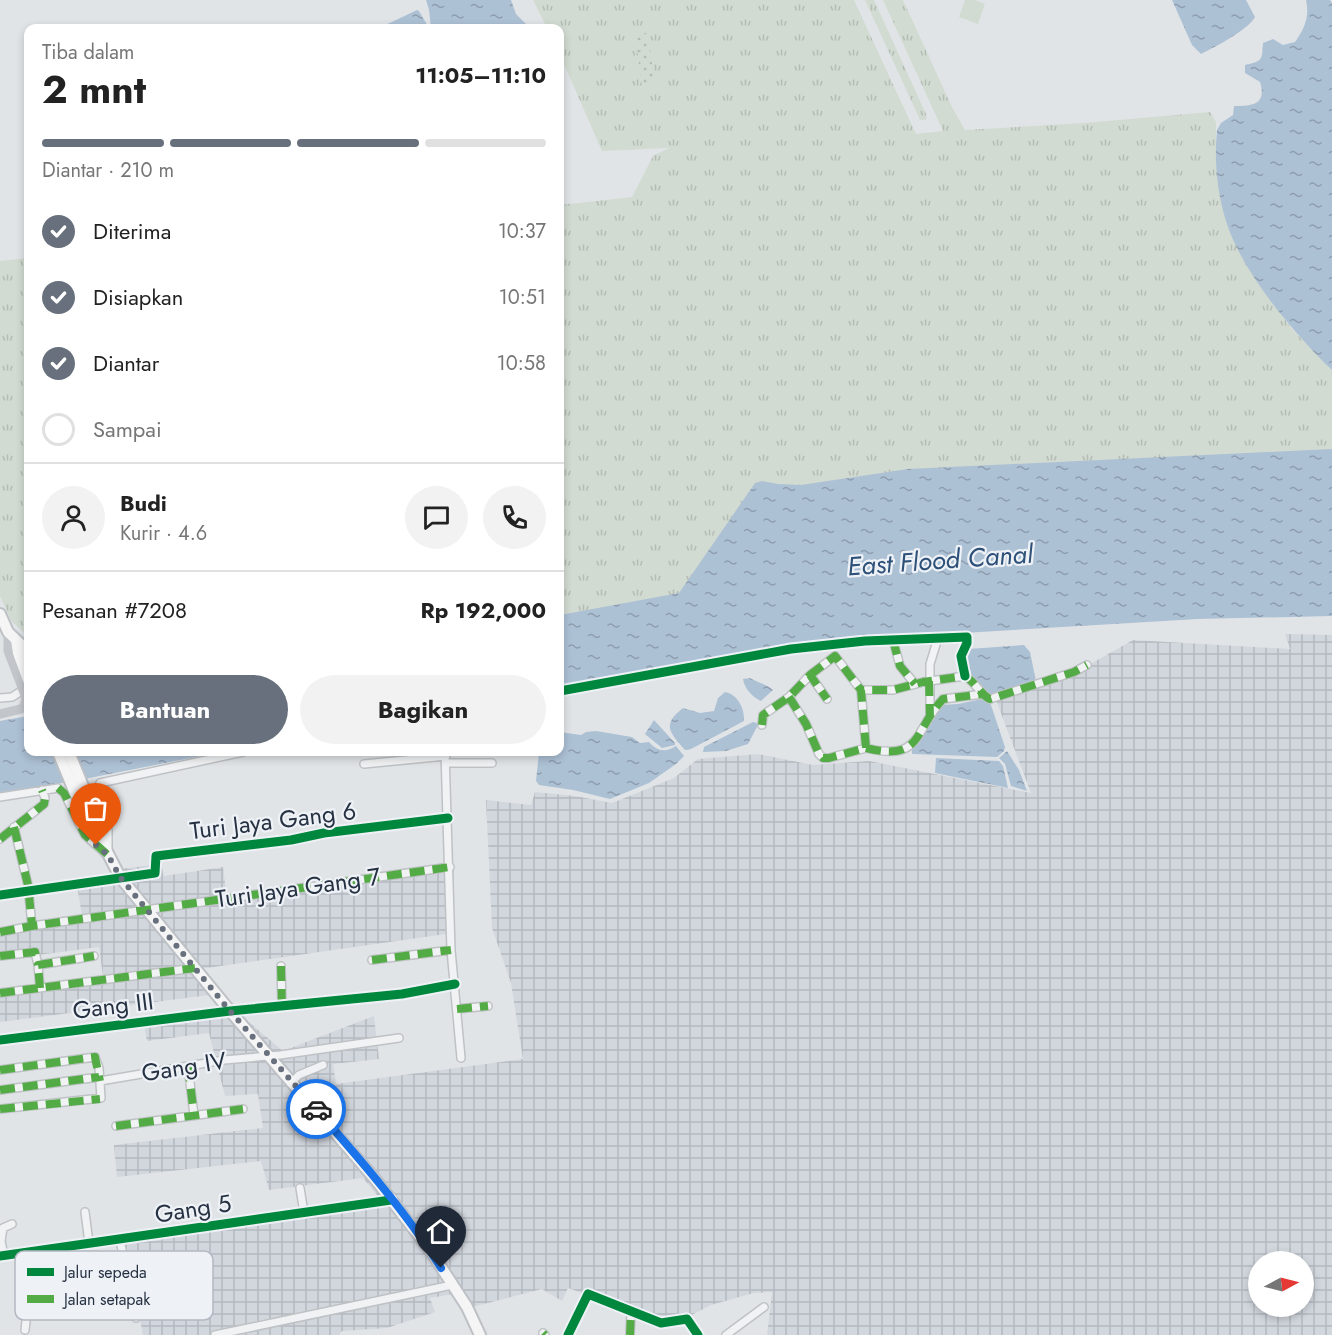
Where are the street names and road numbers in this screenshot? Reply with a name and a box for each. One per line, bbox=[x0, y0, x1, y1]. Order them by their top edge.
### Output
street label: Turi Jaya Gang 6 bbox=[188, 793, 358, 848]
street label: Turi Jaya Gang 7 bbox=[213, 859, 383, 916]
street label: Gang III bbox=[70, 983, 155, 1028]
street label: Gang IV bbox=[139, 1043, 229, 1090]
street label: Gang 5 bbox=[152, 1185, 234, 1232]

